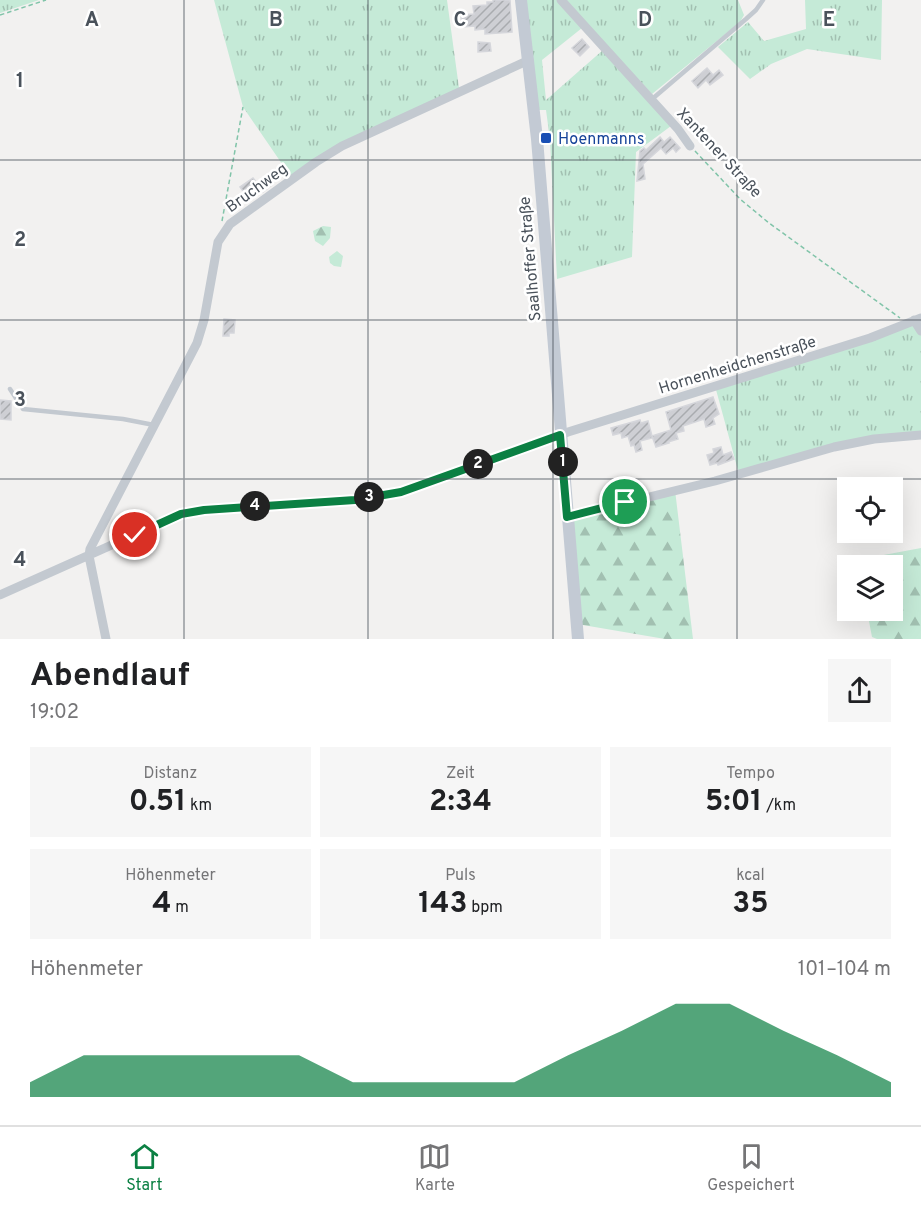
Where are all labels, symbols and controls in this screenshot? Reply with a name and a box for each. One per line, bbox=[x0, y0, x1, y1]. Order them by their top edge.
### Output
text: A bbox=[85, 8, 99, 34]
text: B bbox=[269, 8, 283, 34]
text: C bbox=[454, 8, 466, 34]
text: D bbox=[638, 8, 652, 34]
text: E bbox=[823, 8, 835, 34]
text: 1 bbox=[16, 69, 24, 95]
street label: Xantener Straße bbox=[672, 104, 765, 203]
place label: Hoenmanns bbox=[558, 130, 644, 150]
marker: Hoenmanns bbox=[539, 131, 553, 145]
street label: Bruchweg bbox=[222, 160, 292, 218]
street label: Saalhoffer Straße bbox=[516, 196, 546, 322]
text: 2 bbox=[14, 228, 26, 254]
street label: Hornenheidchenstraße bbox=[656, 332, 819, 399]
text: 3 bbox=[14, 388, 26, 414]
pin: 1 bbox=[548, 447, 578, 477]
pin: 2 bbox=[463, 449, 493, 479]
text: 1 bbox=[560, 452, 566, 472]
text: 2 bbox=[473, 454, 483, 474]
pin bbox=[599, 476, 650, 527]
map controls bbox=[837, 477, 903, 621]
button: locate bbox=[837, 477, 903, 543]
pin: 3 bbox=[354, 482, 384, 512]
icon: arrive bbox=[608, 485, 641, 518]
text: 3 bbox=[364, 487, 374, 507]
pin: 4 bbox=[240, 491, 270, 521]
text: 4 bbox=[250, 496, 260, 516]
pin bbox=[109, 509, 160, 560]
icon: check bbox=[118, 518, 151, 551]
text: 4 bbox=[14, 548, 26, 574]
button: layers bbox=[837, 555, 903, 621]
text: Abendlauf bbox=[30, 656, 190, 698]
button: share bbox=[828, 659, 891, 722]
text: 19:02 bbox=[30, 700, 79, 726]
text: Distanz bbox=[144, 764, 197, 784]
text: Zeit bbox=[446, 764, 475, 784]
text: Tempo bbox=[726, 764, 775, 784]
text: 0.51 bbox=[129, 784, 186, 821]
text: 2:34 bbox=[429, 784, 492, 821]
text: 5:01 bbox=[705, 784, 762, 821]
text: km bbox=[186, 796, 212, 816]
text: /km bbox=[762, 796, 796, 816]
text: Höhenmeter bbox=[125, 866, 216, 886]
text: Puls bbox=[445, 866, 476, 886]
text: kcal bbox=[736, 866, 765, 886]
text: 4 bbox=[152, 886, 171, 923]
text: 143 bbox=[418, 886, 468, 923]
text: 35 bbox=[732, 886, 769, 923]
text: m bbox=[171, 898, 189, 918]
text: bpm bbox=[468, 898, 503, 918]
text: Höhenmeter bbox=[30, 957, 143, 983]
text: 101–104 m bbox=[798, 957, 891, 983]
tab: Start bbox=[126, 1140, 163, 1196]
tab: Karte bbox=[415, 1140, 455, 1196]
tab: Gespeichert bbox=[707, 1140, 795, 1196]

